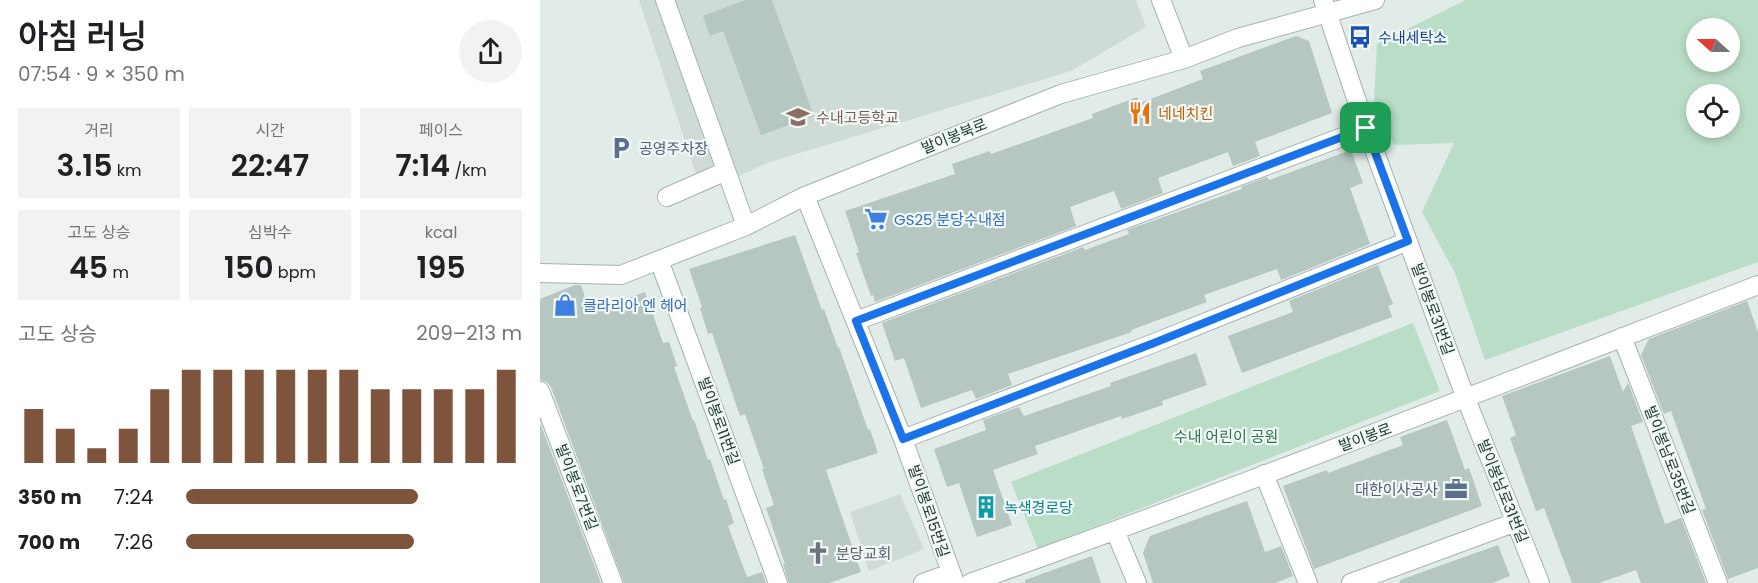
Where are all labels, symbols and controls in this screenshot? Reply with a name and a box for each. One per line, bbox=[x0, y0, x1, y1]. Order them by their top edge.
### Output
text: 아침 러닝 bbox=[18, 13, 147, 60]
north arrow bbox=[1686, 18, 1740, 72]
map controls bbox=[1686, 18, 1740, 138]
button: share bbox=[459, 20, 522, 83]
bus stop icon: 수내세탁소 bbox=[1347, 24, 1373, 50]
place label: 수내세탁소 bbox=[1378, 27, 1447, 48]
text: 07:54 · 9 × 350 m bbox=[18, 60, 185, 88]
button: locate bbox=[1686, 84, 1740, 138]
restaurant icon: 네네치킨 bbox=[1127, 100, 1153, 126]
pin bbox=[1340, 102, 1391, 153]
place label: 네네치킨 bbox=[1158, 103, 1213, 124]
school or university icon: 수내고등학교 bbox=[785, 104, 811, 130]
place label: 수내고등학교 bbox=[816, 107, 899, 128]
icon: arrive bbox=[1349, 111, 1382, 144]
street label: 발이봉북로 bbox=[918, 113, 990, 159]
text: 거리 bbox=[84, 119, 114, 142]
text: 시간 bbox=[255, 119, 285, 142]
text: 페이스 bbox=[419, 119, 463, 142]
parking icon: 공영주차장 bbox=[608, 135, 634, 161]
place label: 공영주차장 bbox=[639, 138, 708, 159]
text: 3.15 bbox=[57, 144, 112, 187]
text: 22:47 bbox=[231, 144, 309, 187]
text: 7:14 bbox=[395, 144, 450, 187]
text: km bbox=[112, 159, 141, 182]
text: /km bbox=[450, 159, 487, 182]
supermarket icon: GS25 분당수내점 bbox=[863, 206, 889, 232]
place label: GS25 분당수내점 bbox=[894, 209, 1006, 230]
text: 고도 상승 bbox=[67, 221, 131, 244]
text: 심박수 bbox=[248, 221, 292, 244]
text: kcal bbox=[425, 221, 457, 244]
text: 45 bbox=[69, 246, 108, 289]
text: 150 bbox=[224, 246, 274, 289]
text: 195 bbox=[417, 246, 465, 289]
street label: 발이봉로31번길 bbox=[1407, 260, 1459, 358]
text: m bbox=[108, 261, 129, 284]
text: bpm bbox=[274, 261, 316, 284]
shop icon: 클라리아 엔 헤어 bbox=[552, 292, 578, 318]
place label: 클라리아 엔 헤어 bbox=[583, 295, 688, 316]
text: 209–213 m bbox=[416, 319, 522, 347]
text: 고도 상승 bbox=[18, 320, 97, 348]
street label: 발이봉로11번길 bbox=[693, 374, 745, 468]
street label: 발이봉남로35번길 bbox=[1640, 403, 1700, 517]
street label: 발이봉로 bbox=[1335, 418, 1395, 456]
park label: 수내 어린이 공원 bbox=[1174, 426, 1278, 447]
street label: 발이봉남로31번길 bbox=[1473, 436, 1533, 546]
street label: 발이봉로7번길 bbox=[551, 441, 603, 533]
street label: 발이봉로15번길 bbox=[903, 462, 955, 560]
office icon: 대한이사공사 bbox=[1443, 476, 1469, 502]
place label: 대한이사공사 bbox=[1355, 479, 1438, 500]
text: 350 m bbox=[18, 483, 82, 511]
text: 7:24 bbox=[114, 483, 153, 511]
building icon: 녹색경로당 bbox=[973, 494, 999, 520]
place label: 녹색경로당 bbox=[1004, 497, 1073, 518]
text: 700 m bbox=[18, 528, 80, 556]
text: 7:26 bbox=[114, 528, 153, 556]
church icon: 분당교회 bbox=[805, 540, 831, 566]
place label: 분당교회 bbox=[836, 543, 891, 564]

